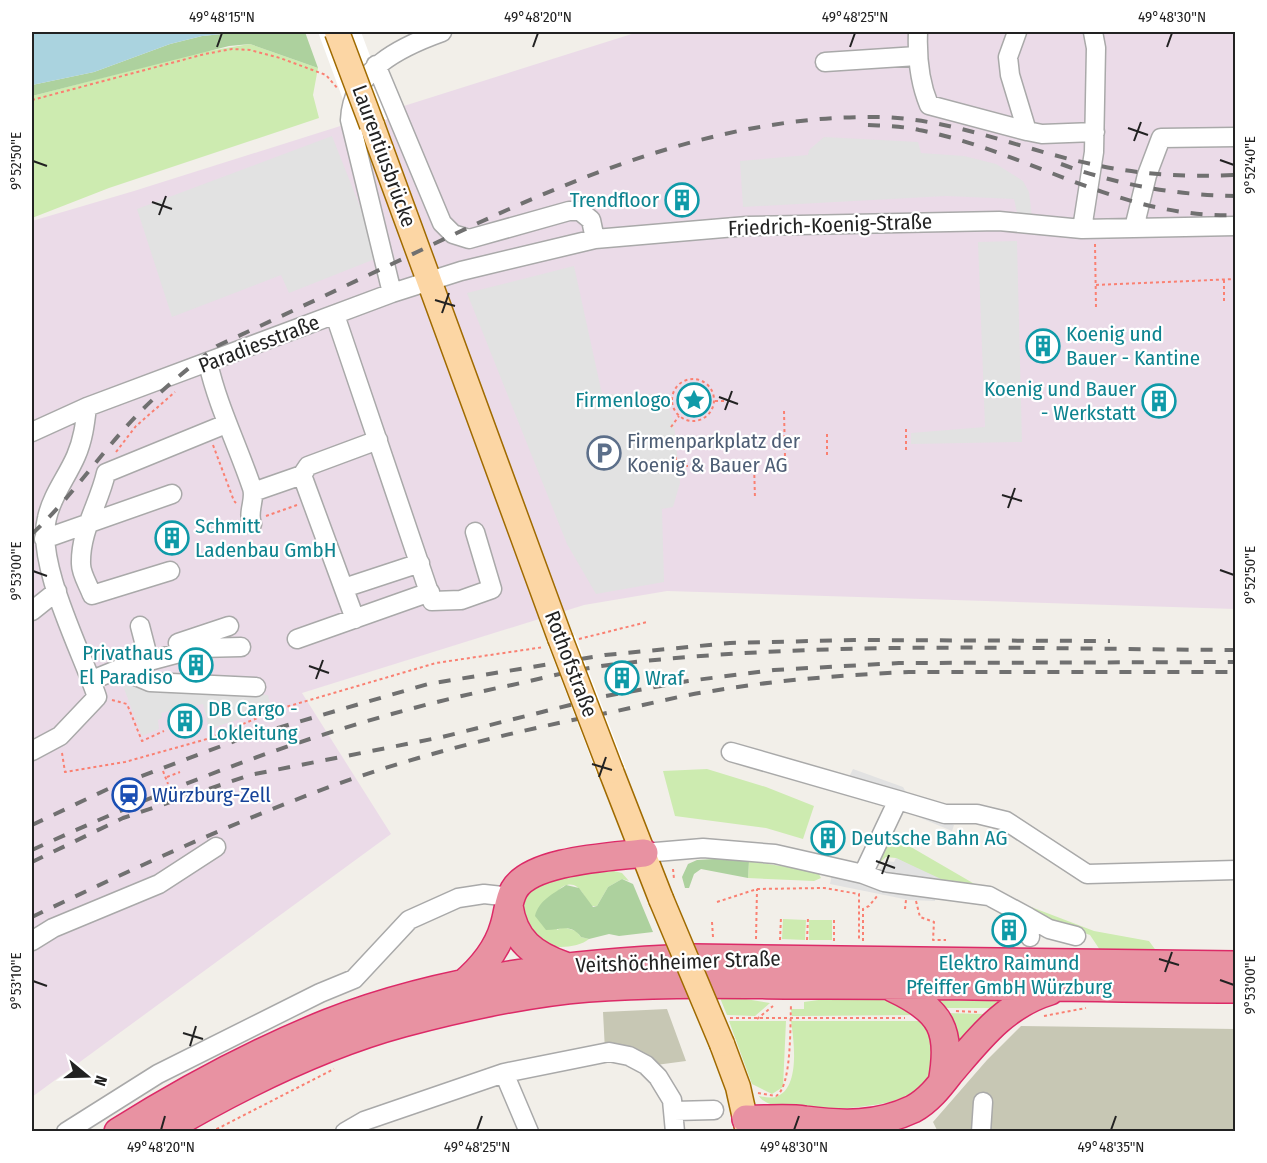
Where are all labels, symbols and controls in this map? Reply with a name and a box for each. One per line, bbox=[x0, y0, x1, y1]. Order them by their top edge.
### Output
text: 49°48'15"N bbox=[189, 8, 255, 26]
text: 49°48'20"N bbox=[504, 8, 572, 26]
text: 49°48'25"N bbox=[822, 8, 888, 26]
text: 49°48'30"N bbox=[1138, 8, 1206, 26]
street label: Laurentiusbrücke bbox=[346, 81, 422, 231]
text: 9°52'50"E bbox=[7, 132, 25, 190]
text: 9°52'40"E bbox=[1241, 136, 1259, 194]
building icon: Trendfloor bbox=[664, 182, 700, 218]
place label: Trendfloor bbox=[570, 187, 660, 213]
street label: Friedrich-Koenig-Straße bbox=[728, 208, 932, 242]
street label: Paradiesstraße bbox=[195, 309, 323, 379]
place label: Koenig und Bauer - Kantine bbox=[1066, 321, 1200, 371]
building icon: Koenig und Bauer - Kantine bbox=[1025, 328, 1061, 364]
place label: Koenig und Bauer - Werkstatt bbox=[984, 376, 1137, 426]
place icon: Firmenlogo bbox=[676, 382, 712, 418]
building icon: Koenig und Bauer - Werkstatt bbox=[1141, 383, 1177, 419]
place label: Firmenlogo bbox=[575, 387, 671, 413]
place label: Firmenparkplatz der Koenig & Bauer AG bbox=[627, 428, 801, 478]
parking icon: Firmenparkplatz der Koenig & Bauer AG bbox=[586, 435, 622, 471]
place label: Schmitt Ladenbau GmbH bbox=[195, 513, 336, 563]
building icon: Schmitt Ladenbau GmbH bbox=[154, 520, 190, 556]
text: 9°53'00"E bbox=[7, 542, 25, 600]
text: 9°52'50"E bbox=[1241, 546, 1259, 604]
street label: Rothofstraße bbox=[539, 607, 603, 721]
place label: Privathaus El Paradiso bbox=[79, 640, 173, 690]
building icon: Privathaus El Paradiso bbox=[178, 647, 214, 683]
building icon: Wraf bbox=[604, 660, 640, 696]
place label: Wraf bbox=[645, 665, 686, 691]
place label: DB Cargo - Lokleitung bbox=[208, 696, 298, 746]
building icon: DB Cargo - Lokleitung bbox=[167, 703, 203, 739]
station icon: Würzburg-Zell bbox=[111, 777, 147, 813]
place label: Würzburg-Zell bbox=[152, 782, 271, 808]
building icon: Deutsche Bahn AG bbox=[810, 820, 846, 856]
place label: Deutsche Bahn AG bbox=[851, 825, 1007, 851]
building icon: Elektro Raimund Pfeiffer GmbH Würzburg bbox=[991, 912, 1027, 948]
street label: Veitshöchheimer Straße bbox=[575, 945, 781, 979]
place label: Elektro Raimund Pfeiffer GmbH Würzburg bbox=[906, 950, 1112, 1000]
text: 9°53'10"E bbox=[7, 952, 25, 1010]
text: 9°53'00"E bbox=[1241, 956, 1259, 1014]
north arrow bbox=[57, 1046, 117, 1106]
text: N bbox=[90, 1073, 111, 1088]
text: 49°48'20"N bbox=[127, 1138, 195, 1156]
text: 49°48'25"N bbox=[444, 1138, 510, 1156]
text: 49°48'30"N bbox=[760, 1138, 828, 1156]
text: 49°48'35"N bbox=[1078, 1138, 1144, 1156]

